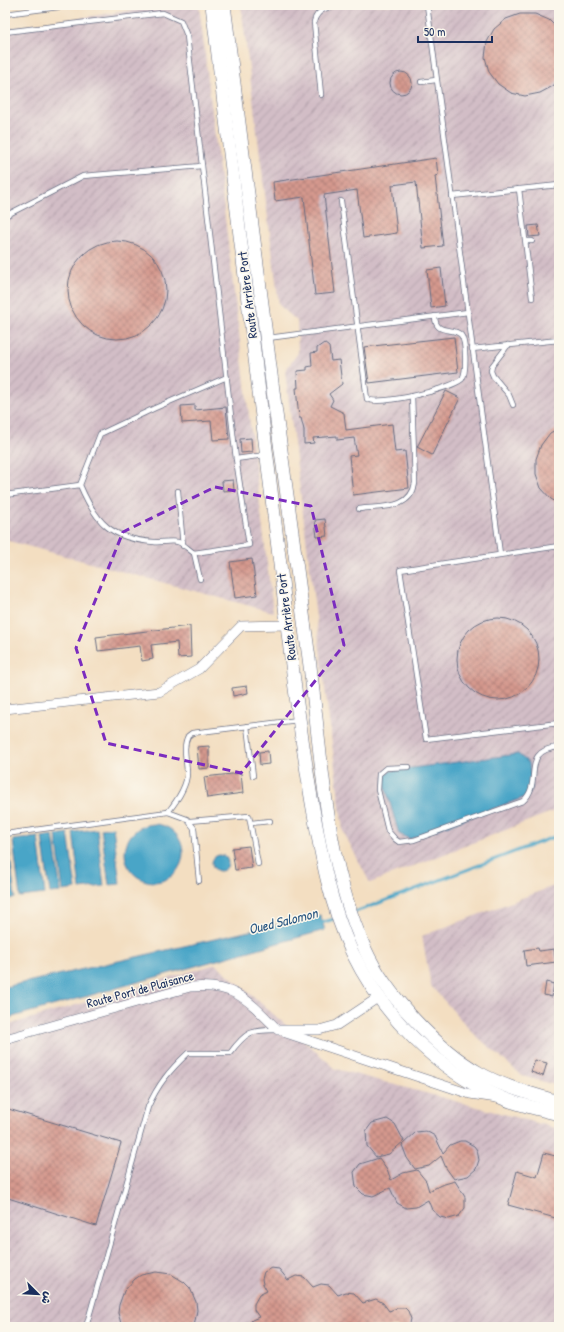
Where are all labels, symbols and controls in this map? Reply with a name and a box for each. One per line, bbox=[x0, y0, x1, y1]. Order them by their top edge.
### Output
scale bar bbox=[418, 18, 492, 44]
text: 50 m bbox=[424, 23, 445, 40]
street label: Route Arrière Port bbox=[233, 250, 261, 340]
street label: Route Arrière Port bbox=[272, 572, 300, 662]
water label: Oued Salomon bbox=[246, 902, 321, 938]
street label: Route Port de Plaisance bbox=[84, 966, 196, 1012]
north arrow bbox=[18, 1274, 58, 1314]
text: ش bbox=[38, 1290, 56, 1306]

